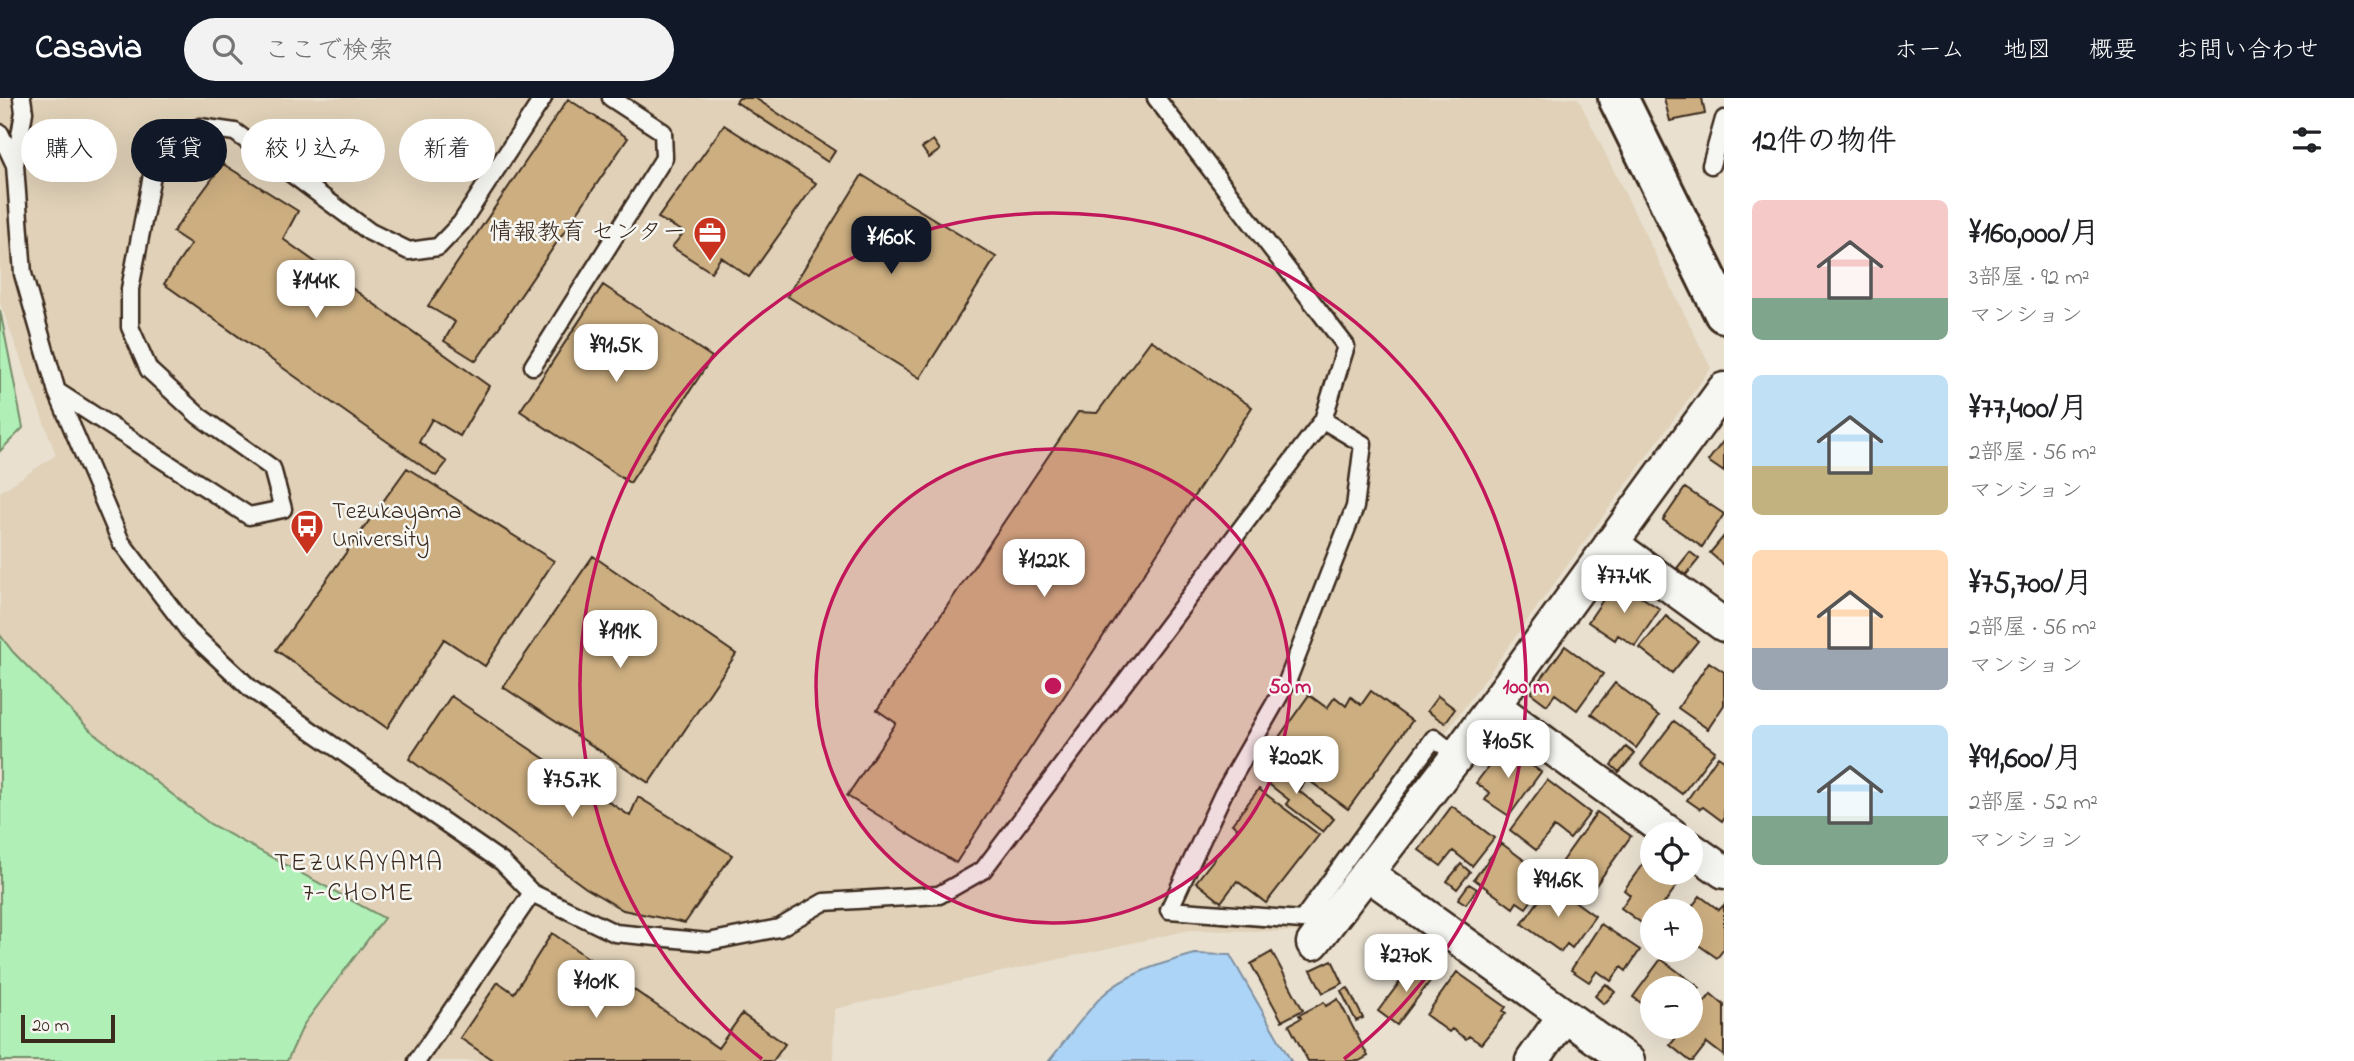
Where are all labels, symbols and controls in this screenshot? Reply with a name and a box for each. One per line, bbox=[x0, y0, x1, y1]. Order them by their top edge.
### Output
search box bbox=[184, 18, 674, 81]
text: Casavia bbox=[35, 25, 142, 73]
icon: search bbox=[208, 30, 246, 68]
text: ここで検索 bbox=[264, 33, 394, 71]
text: ホーム bbox=[1894, 34, 1965, 69]
text: 地図 bbox=[2003, 34, 2051, 69]
text: 概要 bbox=[2089, 34, 2137, 69]
text: お問い合わせ bbox=[2175, 34, 2319, 69]
chip: 購入 bbox=[21, 119, 117, 182]
chip: 賃貸 bbox=[131, 119, 227, 182]
chip: 絞り込み bbox=[241, 119, 385, 182]
chip: 新着 bbox=[399, 119, 495, 182]
text: 12件の物件 bbox=[1752, 121, 1896, 165]
icon: filters bbox=[2288, 121, 2326, 159]
text: ¥160,000/月 bbox=[1969, 213, 2100, 257]
office icon: 情報教育 センター bbox=[691, 214, 729, 263]
place label: 情報教育 センター bbox=[489, 216, 686, 251]
pin: ¥160K bbox=[842, 216, 940, 276]
text: ¥160K bbox=[867, 222, 915, 255]
icon: home bbox=[1808, 228, 1892, 312]
pin: ¥144K bbox=[267, 260, 365, 320]
text: 3部屋 · 92 m² bbox=[1969, 262, 2090, 295]
text: ¥144K bbox=[293, 266, 339, 299]
text: マンション bbox=[1969, 300, 2083, 333]
pin: ¥91.5K bbox=[559, 324, 673, 384]
text: ¥91.5K bbox=[590, 330, 642, 363]
text: ¥77,400/月 bbox=[1969, 388, 2088, 432]
icon: home bbox=[1808, 403, 1892, 487]
text: 2部屋 · 56 m² bbox=[1969, 437, 2097, 470]
text: マンション bbox=[1969, 475, 2083, 508]
place label: Tezukayama University bbox=[332, 495, 462, 559]
bus stop icon: Tezukayama University bbox=[288, 507, 326, 556]
pin: ¥122K bbox=[995, 540, 1093, 599]
text: ¥122K bbox=[1019, 545, 1069, 578]
pin: ¥77.4K bbox=[1567, 556, 1681, 615]
text: ¥77.4K bbox=[1597, 561, 1651, 594]
text: ¥75,700/月 bbox=[1969, 563, 2093, 607]
icon: home bbox=[1808, 578, 1892, 662]
pin: ¥191K bbox=[571, 610, 669, 670]
text: 2部屋 · 56 m² bbox=[1969, 612, 2097, 645]
text: ¥191K bbox=[599, 616, 641, 649]
text: マンション bbox=[1969, 650, 2083, 683]
text: 50 m bbox=[1269, 673, 1311, 703]
text: 100 m bbox=[1503, 673, 1549, 703]
centre of rings bbox=[1041, 674, 1065, 698]
pin: ¥105K bbox=[1459, 720, 1557, 780]
text: ¥105K bbox=[1483, 726, 1533, 759]
pin: ¥202K bbox=[1247, 736, 1345, 796]
text: ¥91,600/月 bbox=[1969, 738, 2083, 782]
text: ¥202K bbox=[1270, 742, 1322, 775]
icon: home bbox=[1808, 753, 1892, 837]
pin: ¥75.7K bbox=[515, 760, 629, 819]
text: ¥75.7K bbox=[544, 765, 600, 798]
text: 2部屋 · 52 m² bbox=[1969, 787, 2098, 820]
map controls bbox=[1640, 822, 1703, 1039]
button: locate bbox=[1640, 822, 1703, 885]
text: マンション bbox=[1969, 825, 2083, 858]
district label: TEZUKAYAMA 7-CHOME bbox=[274, 845, 444, 913]
pin: ¥91.6K bbox=[1501, 860, 1615, 919]
text: ¥91.6K bbox=[1533, 865, 1583, 898]
button: + bbox=[1640, 899, 1703, 962]
pin: ¥270K bbox=[1357, 934, 1455, 994]
text: ¥270K bbox=[1381, 940, 1431, 973]
pin: ¥101K bbox=[547, 960, 645, 1020]
text: ¥101K bbox=[574, 966, 618, 999]
button: − bbox=[1640, 976, 1703, 1039]
scale bar bbox=[21, 1012, 116, 1044]
text: 20 m bbox=[32, 1013, 69, 1040]

